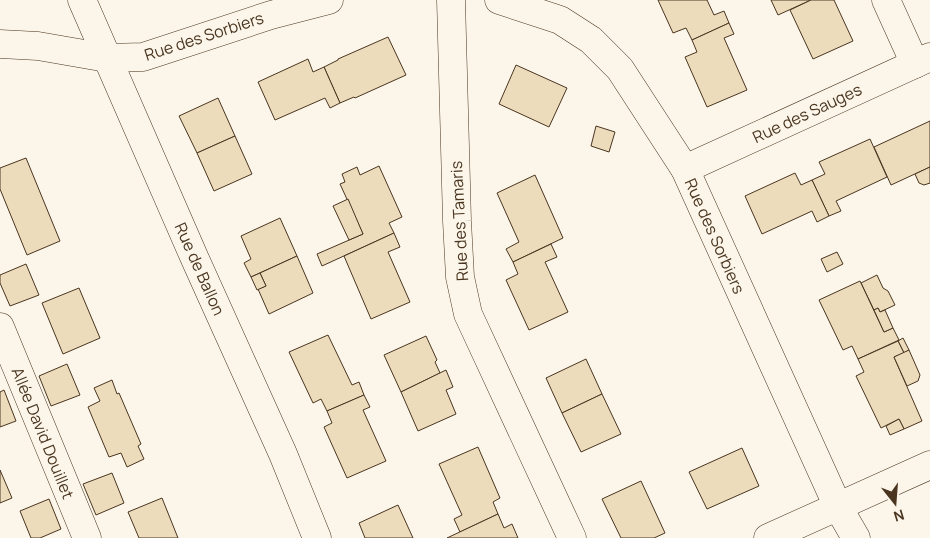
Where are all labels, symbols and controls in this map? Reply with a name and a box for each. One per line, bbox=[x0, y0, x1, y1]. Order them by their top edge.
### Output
street label: Rue des Sorbiers bbox=[142, 6, 266, 66]
street label: Rue des Sauges bbox=[749, 78, 865, 148]
street label: Rue des Tamaris bbox=[445, 160, 473, 282]
street label: Rue des Sorbiers bbox=[680, 175, 750, 297]
street label: Rue de Ballon bbox=[170, 219, 230, 319]
street label: Allée David Douillet bbox=[7, 364, 79, 502]
north arrow bbox=[870, 478, 920, 528]
text: N bbox=[891, 505, 907, 526]

